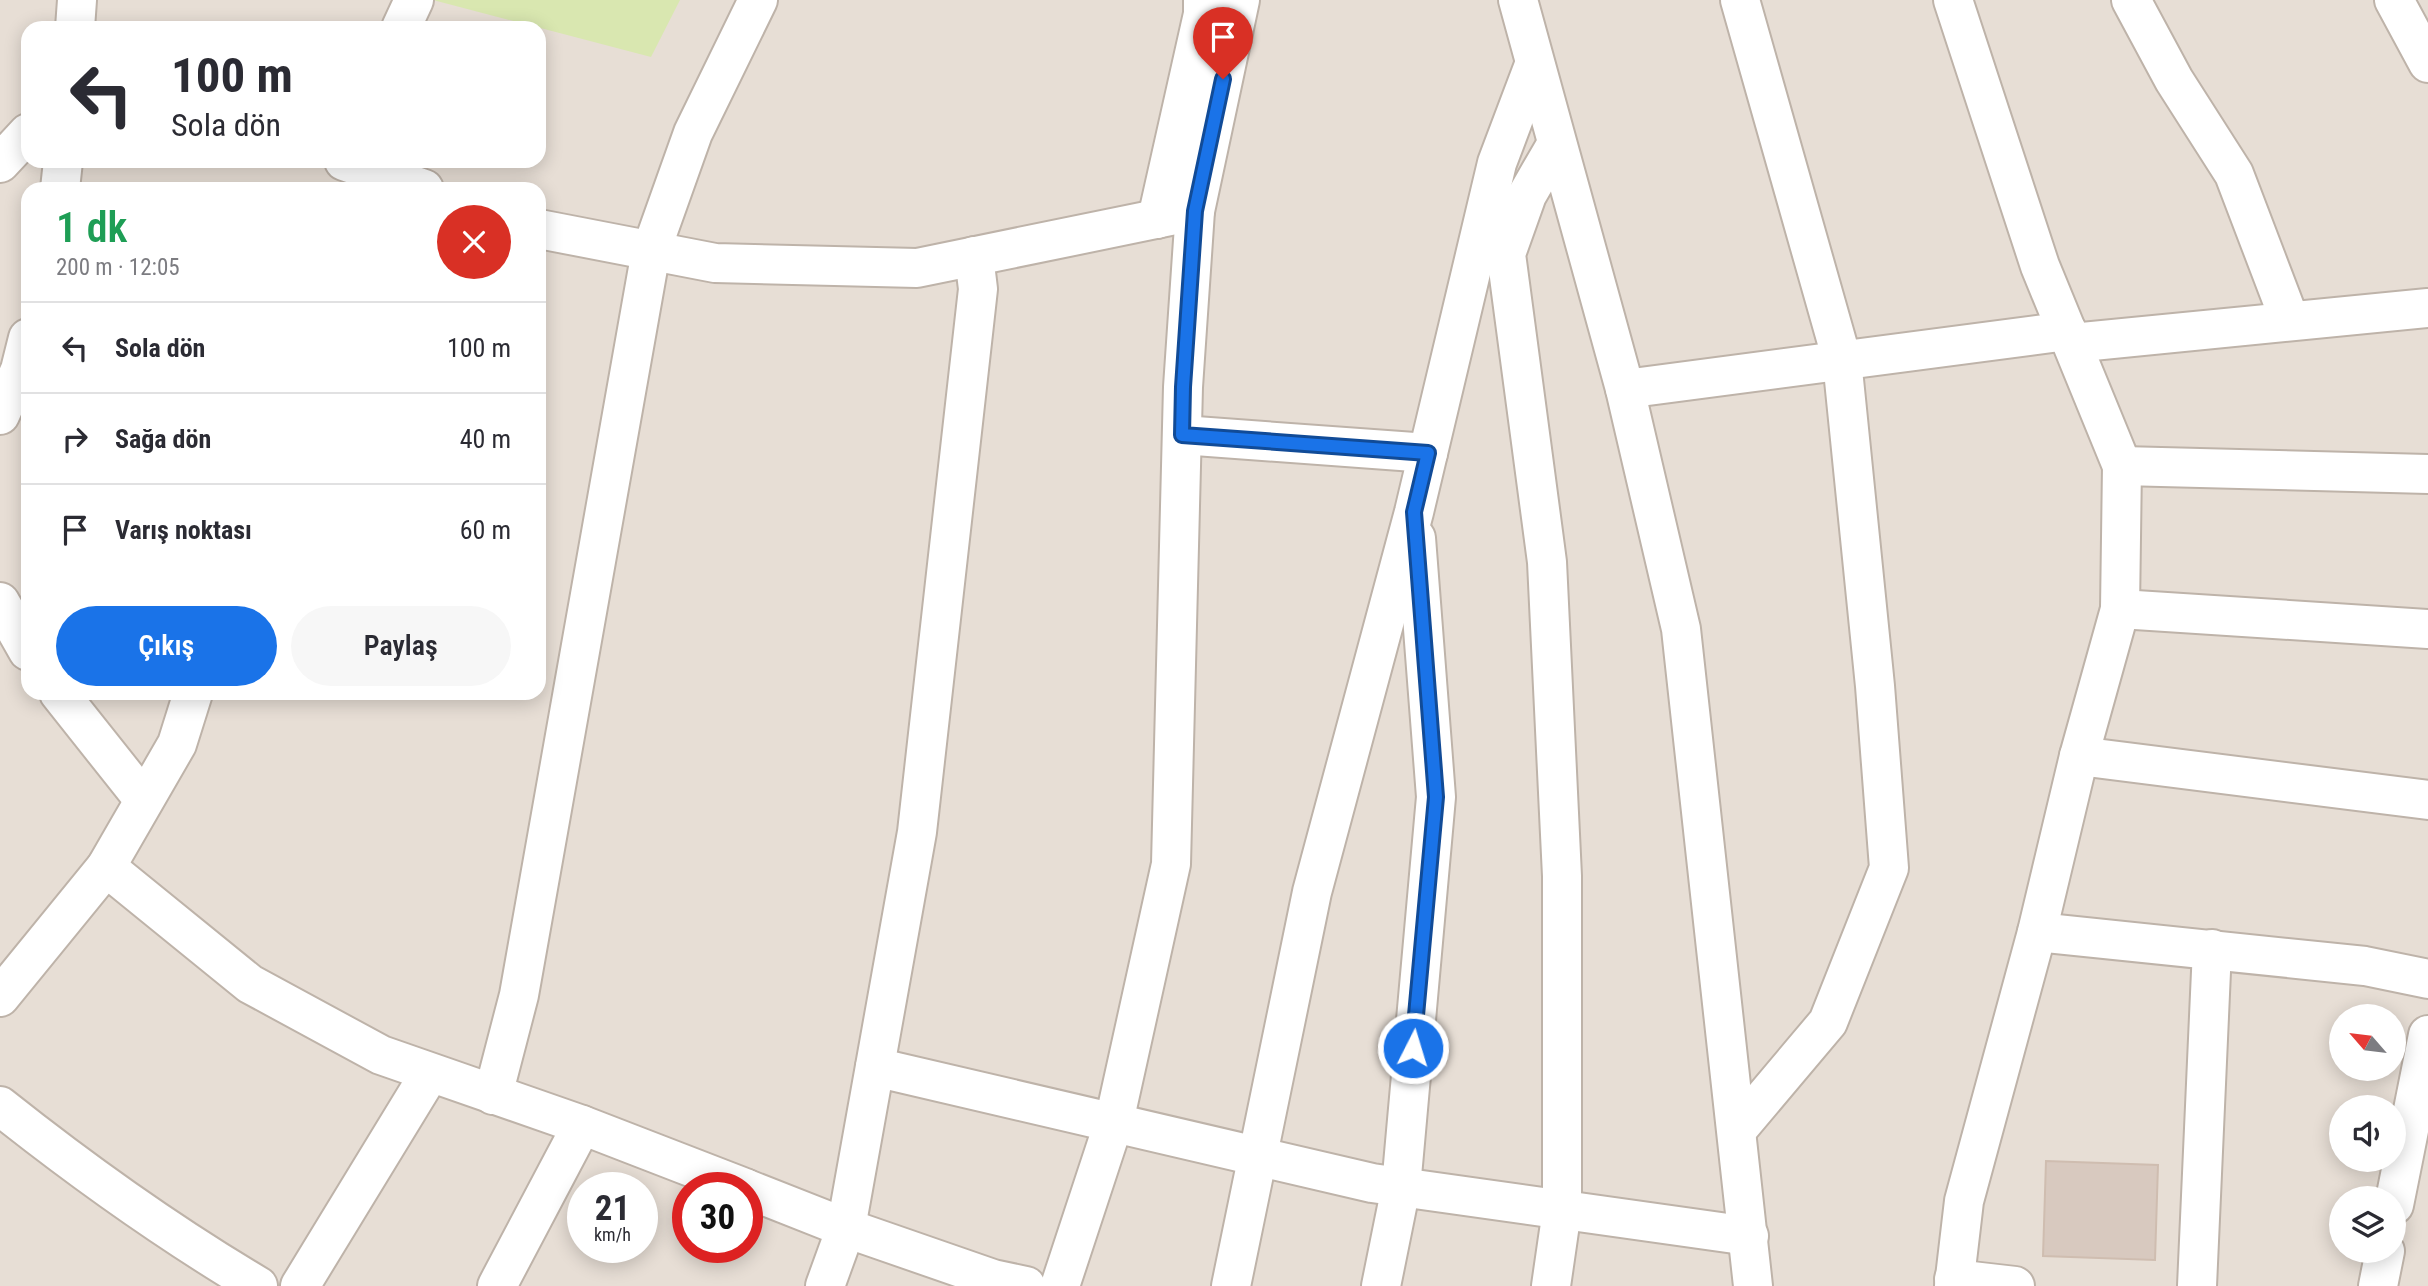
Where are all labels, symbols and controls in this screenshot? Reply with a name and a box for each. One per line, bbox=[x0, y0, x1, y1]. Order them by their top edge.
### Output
pin bbox=[1193, 7, 1253, 79]
icon: arrive bbox=[1204, 18, 1242, 56]
text: 100 m bbox=[171, 47, 293, 104]
icon: left bbox=[56, 49, 147, 140]
text: Sola dön bbox=[171, 106, 281, 144]
text: 1 dk bbox=[56, 203, 127, 252]
button: close bbox=[437, 205, 511, 279]
text: 200 m · 12:05 bbox=[56, 254, 180, 281]
icon: left bbox=[56, 329, 94, 367]
text: Sola dön bbox=[115, 333, 205, 363]
text: 100 m bbox=[447, 333, 511, 363]
icon: right bbox=[56, 420, 94, 458]
text: Sağa dön bbox=[115, 424, 211, 454]
text: 40 m bbox=[460, 424, 511, 454]
icon: arrive bbox=[56, 511, 94, 549]
text: Varış noktası bbox=[115, 515, 252, 545]
text: 60 m bbox=[460, 515, 511, 545]
button: Çıkış bbox=[56, 606, 277, 686]
button: Paylaş bbox=[291, 606, 511, 686]
north arrow bbox=[2329, 1004, 2406, 1082]
map controls bbox=[2329, 1004, 2406, 1263]
position arrow bbox=[1376, 1011, 1450, 1085]
button: sound bbox=[2329, 1095, 2406, 1172]
speed limit sign: 30 bbox=[672, 1172, 763, 1263]
button: layers bbox=[2329, 1186, 2406, 1263]
text: 21 bbox=[595, 1188, 630, 1229]
text: km/h bbox=[594, 1224, 631, 1245]

